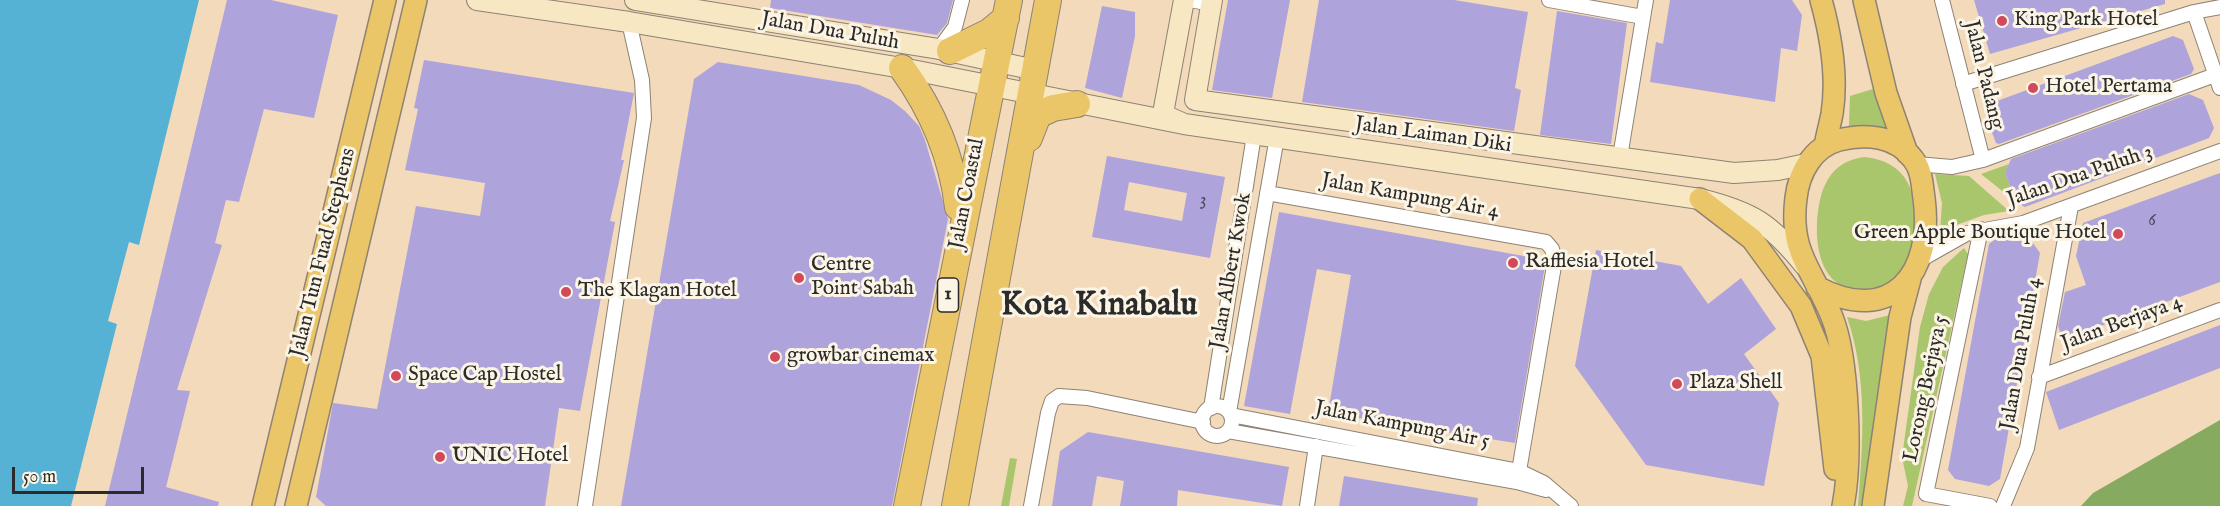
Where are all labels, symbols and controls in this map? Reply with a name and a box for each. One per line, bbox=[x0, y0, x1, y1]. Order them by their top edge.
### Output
street label: Jalan Dua Puluh bbox=[759, 7, 901, 57]
place label: King Park Hotel bbox=[2014, 8, 2158, 34]
marker: King Park Hotel bbox=[1995, 14, 2009, 28]
street label: Jalan Padang bbox=[1957, 18, 2009, 132]
place label: Hotel Pertama bbox=[2045, 75, 2172, 101]
marker: Hotel Pertama bbox=[2026, 81, 2040, 95]
street label: Jalan Laiman Diki bbox=[1353, 113, 1513, 159]
street label: Jalan Coastal bbox=[945, 136, 991, 252]
street label: Jalan Dua Puluh 3 bbox=[2004, 140, 2156, 214]
street label: Jalan Tun Fuad Stephens bbox=[286, 146, 362, 360]
street label: Jalan Kampung Air 4 bbox=[1319, 169, 1501, 225]
house number: 3 bbox=[1200, 190, 1206, 212]
street label: Jalan Albert Kwok bbox=[1206, 191, 1258, 351]
house number: 6 bbox=[2148, 210, 2156, 232]
place label: Green Apple Boutique Hotel bbox=[1854, 221, 2106, 247]
marker: Green Apple Boutique Hotel bbox=[2111, 227, 2125, 241]
place label: Rafflesia Hotel bbox=[1525, 250, 1654, 276]
place label: Centre Point Sabah bbox=[811, 253, 914, 303]
marker: Rafflesia Hotel bbox=[1506, 256, 1520, 270]
marker: Centre Point Sabah bbox=[792, 271, 806, 285]
street label: Jalan Dua Puluh 4 bbox=[1996, 276, 2048, 432]
road number: 1 bbox=[938, 278, 958, 312]
place label: The Klagan Hotel bbox=[578, 279, 737, 305]
marker: The Klagan Hotel bbox=[559, 285, 573, 299]
district label: Kota Kinabalu bbox=[1001, 287, 1197, 327]
street label: Jalan Berjaya 4 bbox=[2058, 290, 2186, 358]
street label: Lorong Berjaya 5 bbox=[1899, 313, 1955, 465]
place label: growbar cinemax bbox=[787, 344, 935, 370]
marker: growbar cinemax bbox=[768, 350, 782, 364]
place label: Space Cap Hostel bbox=[408, 363, 562, 389]
marker: Space Cap Hostel bbox=[389, 369, 403, 383]
place label: Plaza Shell bbox=[1689, 371, 1782, 397]
marker: Plaza Shell bbox=[1670, 377, 1684, 391]
street label: Jalan Kampung Air 5 bbox=[1313, 397, 1491, 455]
place label: UNIC Hotel bbox=[452, 444, 568, 470]
marker: UNIC Hotel bbox=[433, 450, 447, 464]
scale bar bbox=[15, 455, 147, 493]
text: 50 m bbox=[23, 466, 56, 489]

